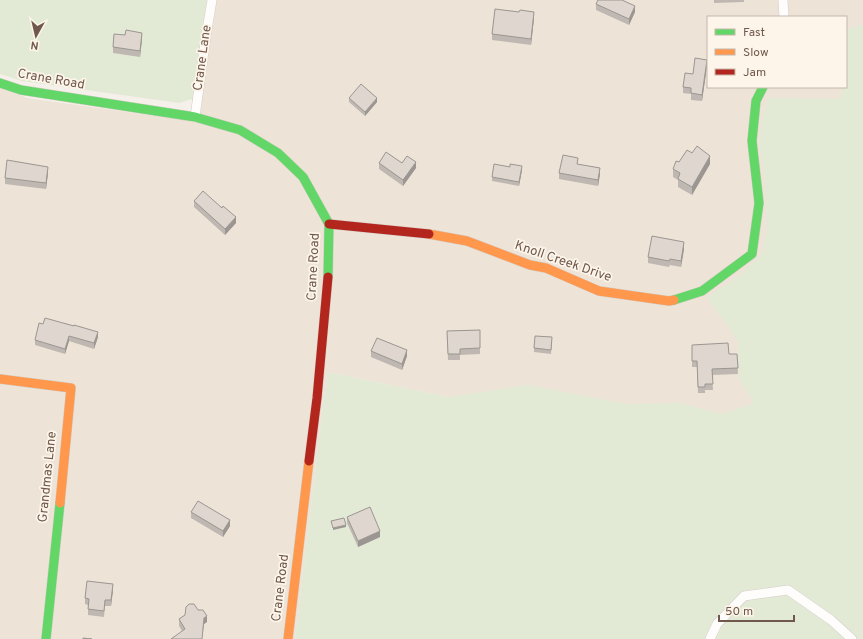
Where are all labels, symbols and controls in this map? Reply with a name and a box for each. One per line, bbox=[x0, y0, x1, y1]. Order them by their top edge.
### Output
north arrow bbox=[16, 16, 56, 56]
legend bbox=[707, 16, 847, 88]
street label: Crane Lane bbox=[190, 24, 216, 92]
text: Fast bbox=[743, 25, 765, 41]
text: N bbox=[30, 37, 40, 52]
text: Slow bbox=[743, 45, 769, 61]
text: Jam bbox=[743, 65, 766, 81]
street label: Crane Road bbox=[16, 66, 86, 94]
street label: Crane Road bbox=[304, 233, 324, 301]
street label: Knoll Creek Drive bbox=[512, 238, 614, 286]
street label: Grandmas Lane bbox=[35, 431, 61, 523]
street label: Crane Road bbox=[269, 553, 293, 623]
scale bar bbox=[719, 597, 794, 623]
text: 50 m bbox=[725, 604, 753, 620]

